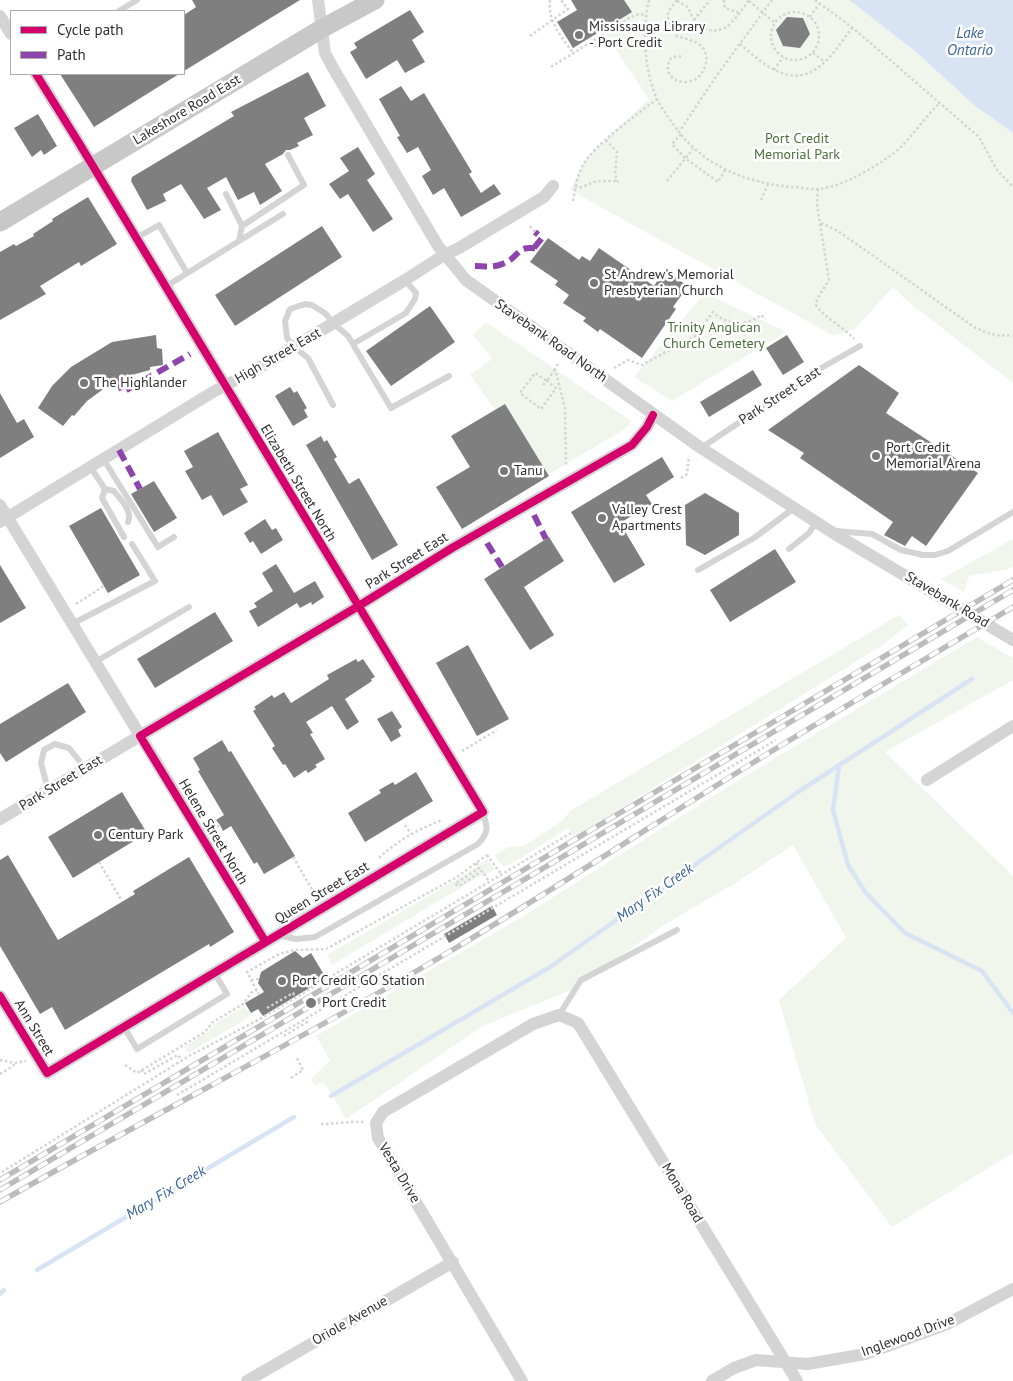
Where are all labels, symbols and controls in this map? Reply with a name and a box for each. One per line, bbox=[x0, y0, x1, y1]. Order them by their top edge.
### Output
legend bbox=[10, 10, 185, 75]
place label: Mississauga Library - Port Credit bbox=[589, 19, 705, 52]
text: Cycle path bbox=[57, 20, 123, 39]
water label: Lake Ontario bbox=[947, 25, 993, 60]
marker: Mississauga Library - Port Credit bbox=[573, 29, 585, 41]
text: Path bbox=[57, 45, 86, 64]
street label: Lakeshore Road East bbox=[130, 71, 244, 149]
park label: Port Credit Memorial Park bbox=[754, 131, 840, 164]
place label: St Andrew's Memorial Presbyterian Church bbox=[604, 267, 734, 300]
marker: St Andrew's Memorial Presbyterian Church bbox=[588, 277, 600, 289]
street label: Stavebank Road North bbox=[492, 296, 610, 386]
park label: Trinity Anglican Church Cemetery bbox=[663, 320, 765, 352]
street label: High Street East bbox=[232, 325, 324, 387]
street label: Park Street East bbox=[736, 363, 824, 429]
place label: The Highlander bbox=[94, 375, 187, 391]
marker: The Highlander bbox=[78, 377, 90, 389]
street label: Elizabeth Street North bbox=[256, 422, 340, 544]
place label: Port Credit Memorial Arena bbox=[886, 440, 981, 472]
marker: Port Credit Memorial Arena bbox=[870, 450, 882, 462]
place label: Tanu bbox=[514, 463, 542, 479]
marker: Tanu bbox=[498, 465, 510, 477]
place label: Valley Crest Apartments bbox=[612, 502, 682, 534]
marker: Valley Crest Apartments bbox=[596, 512, 608, 524]
street label: Park Street East bbox=[363, 529, 451, 593]
street label: Stavebank Road bbox=[902, 568, 992, 632]
street label: Park Street East bbox=[16, 752, 106, 814]
street label: Helene Street North bbox=[175, 776, 251, 888]
place label: Century Park bbox=[108, 827, 183, 843]
marker: Century Park bbox=[92, 829, 104, 841]
street label: Queen Street East bbox=[272, 858, 372, 928]
water label: Mary Fix Creek bbox=[613, 860, 697, 926]
place label: Port Credit GO Station bbox=[292, 973, 425, 989]
marker: Port Credit GO Station bbox=[276, 975, 288, 987]
place label: Port Credit bbox=[322, 995, 386, 1011]
marker: Port Credit bbox=[304, 996, 318, 1010]
street label: Ann Street bbox=[11, 997, 57, 1059]
street label: Vesta Drive bbox=[375, 1140, 423, 1206]
street label: Mona Road bbox=[658, 1160, 706, 1226]
water label: Mary Fix Creek bbox=[123, 1162, 209, 1224]
street label: Oriole Avenue bbox=[309, 1293, 391, 1349]
street label: Inglewood Drive bbox=[859, 1311, 957, 1361]

